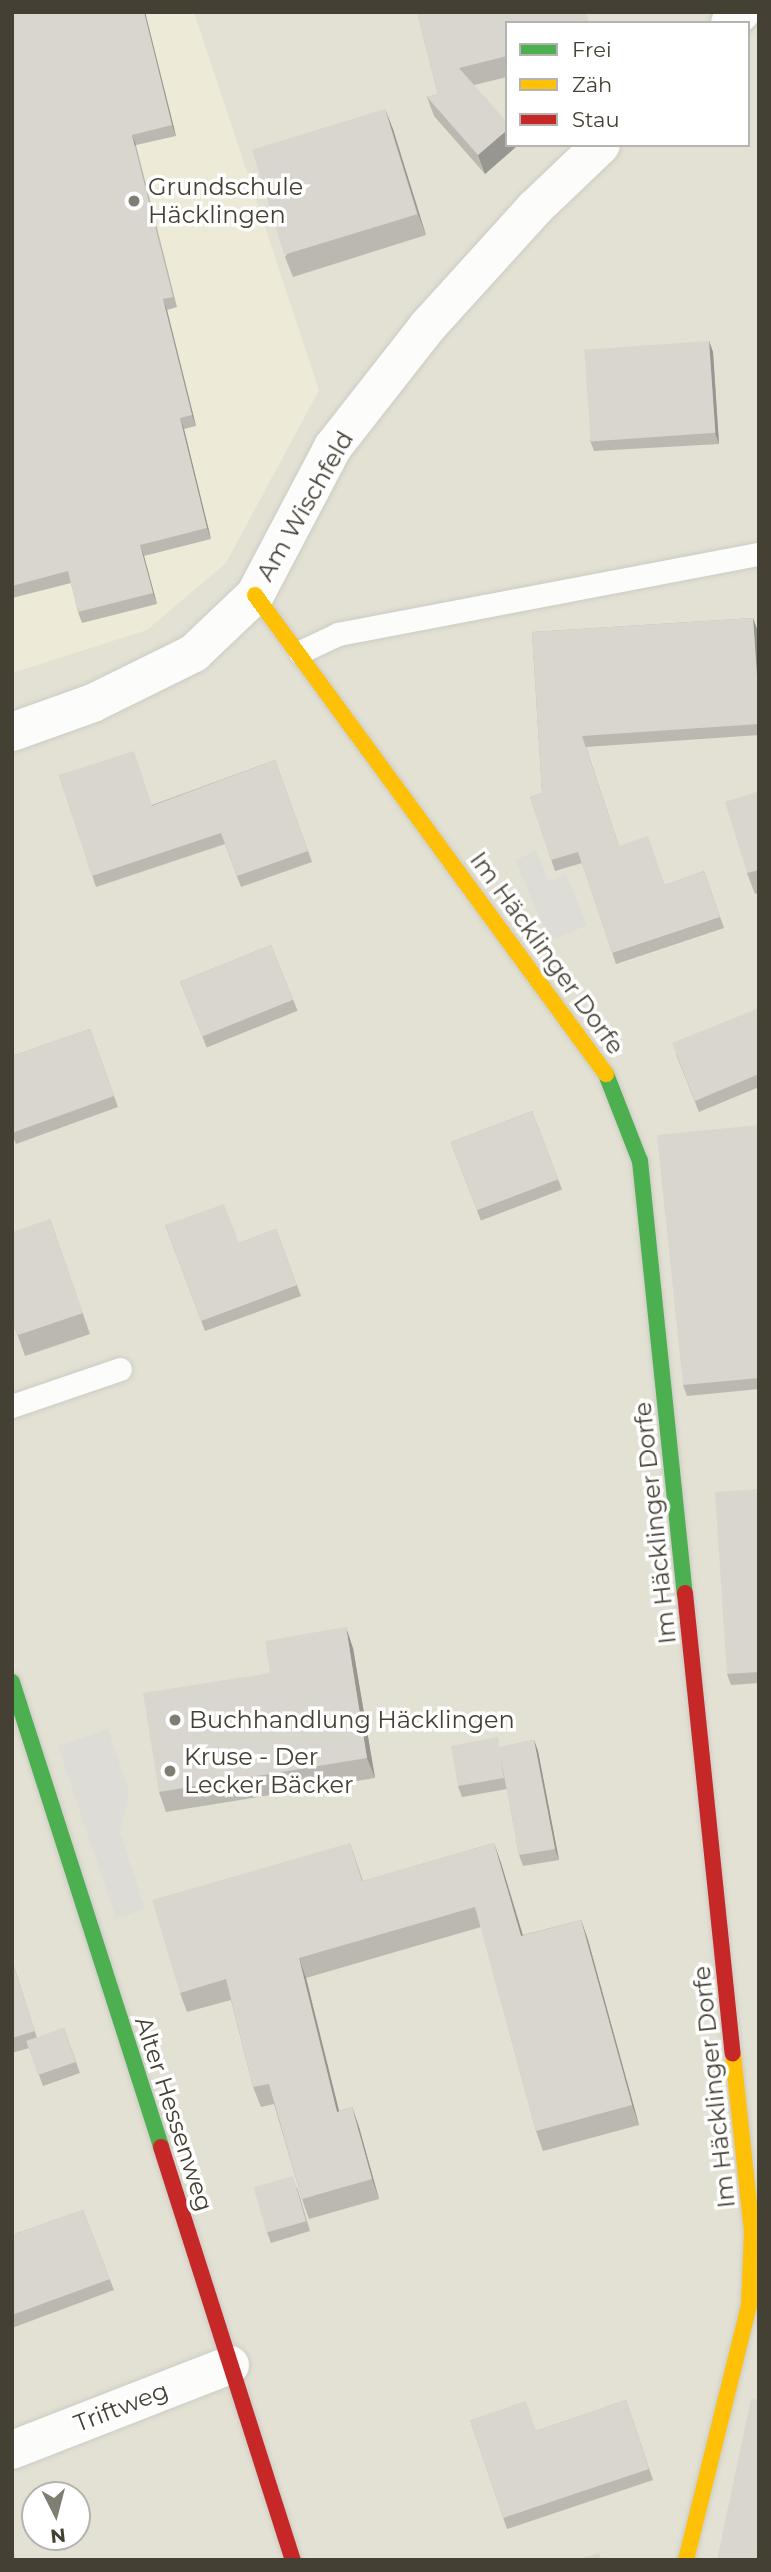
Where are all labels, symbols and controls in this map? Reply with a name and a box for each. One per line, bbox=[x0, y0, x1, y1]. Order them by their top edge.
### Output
legend bbox=[505, 21, 750, 147]
text: Frei bbox=[572, 37, 612, 62]
text: Zäh bbox=[572, 72, 612, 97]
text: Stau bbox=[572, 107, 620, 132]
place label: Grundschule Häcklingen bbox=[148, 173, 303, 229]
marker: Grundschule Häcklingen bbox=[126, 193, 142, 209]
street label: Am Wischfeld bbox=[251, 426, 359, 586]
street label: Im Häcklinger Dorfe bbox=[464, 846, 630, 1060]
street label: Im Häcklinger Dorfe bbox=[628, 1401, 682, 1645]
place label: Buchhandlung Häcklingen bbox=[189, 1706, 515, 1734]
marker: Buchhandlung Häcklingen bbox=[167, 1712, 183, 1728]
place label: Kruse - Der Lecker Bäcker bbox=[184, 1743, 354, 1799]
marker: Kruse - Der Lecker Bäcker bbox=[162, 1763, 178, 1779]
street label: Im Häcklinger Dorfe bbox=[687, 1965, 741, 2209]
street label: Alter Hessenweg bbox=[129, 2013, 219, 2215]
street label: Triftweg bbox=[70, 2376, 172, 2438]
north arrow bbox=[21, 2481, 91, 2551]
text: N bbox=[49, 2523, 67, 2548]

